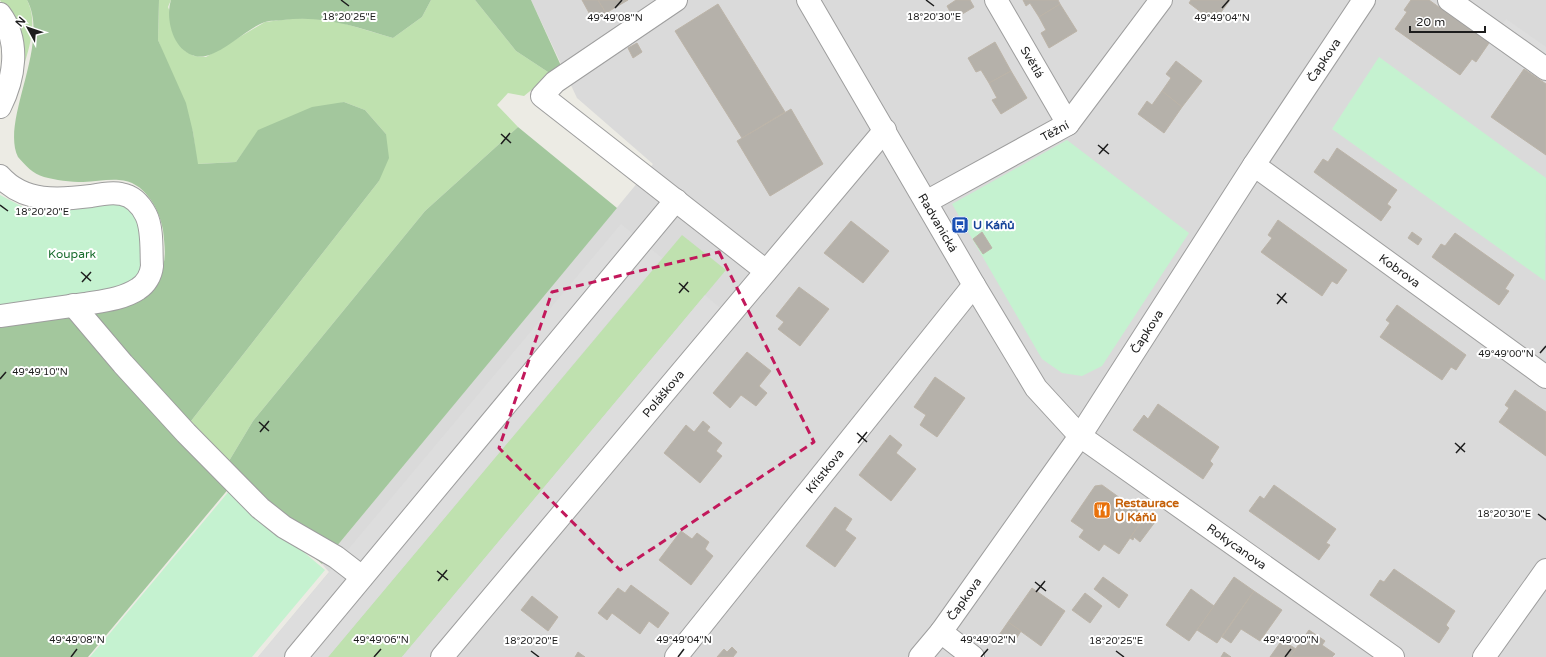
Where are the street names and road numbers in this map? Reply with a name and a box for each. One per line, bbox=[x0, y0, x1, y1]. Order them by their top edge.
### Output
street label: Čapkova bbox=[1304, 36, 1343, 85]
street label: Světlá bbox=[1017, 44, 1047, 81]
street label: Těžní bbox=[1038, 118, 1071, 144]
street label: Radvanická bbox=[915, 191, 960, 255]
street label: Kobrova bbox=[1376, 251, 1423, 290]
street label: Čapkova bbox=[1128, 307, 1166, 356]
street label: Poláškova bbox=[640, 367, 687, 420]
street label: Křístkova bbox=[803, 446, 847, 496]
street label: Rokycanova bbox=[1204, 521, 1269, 572]
street label: Čapkova bbox=[944, 575, 984, 623]

